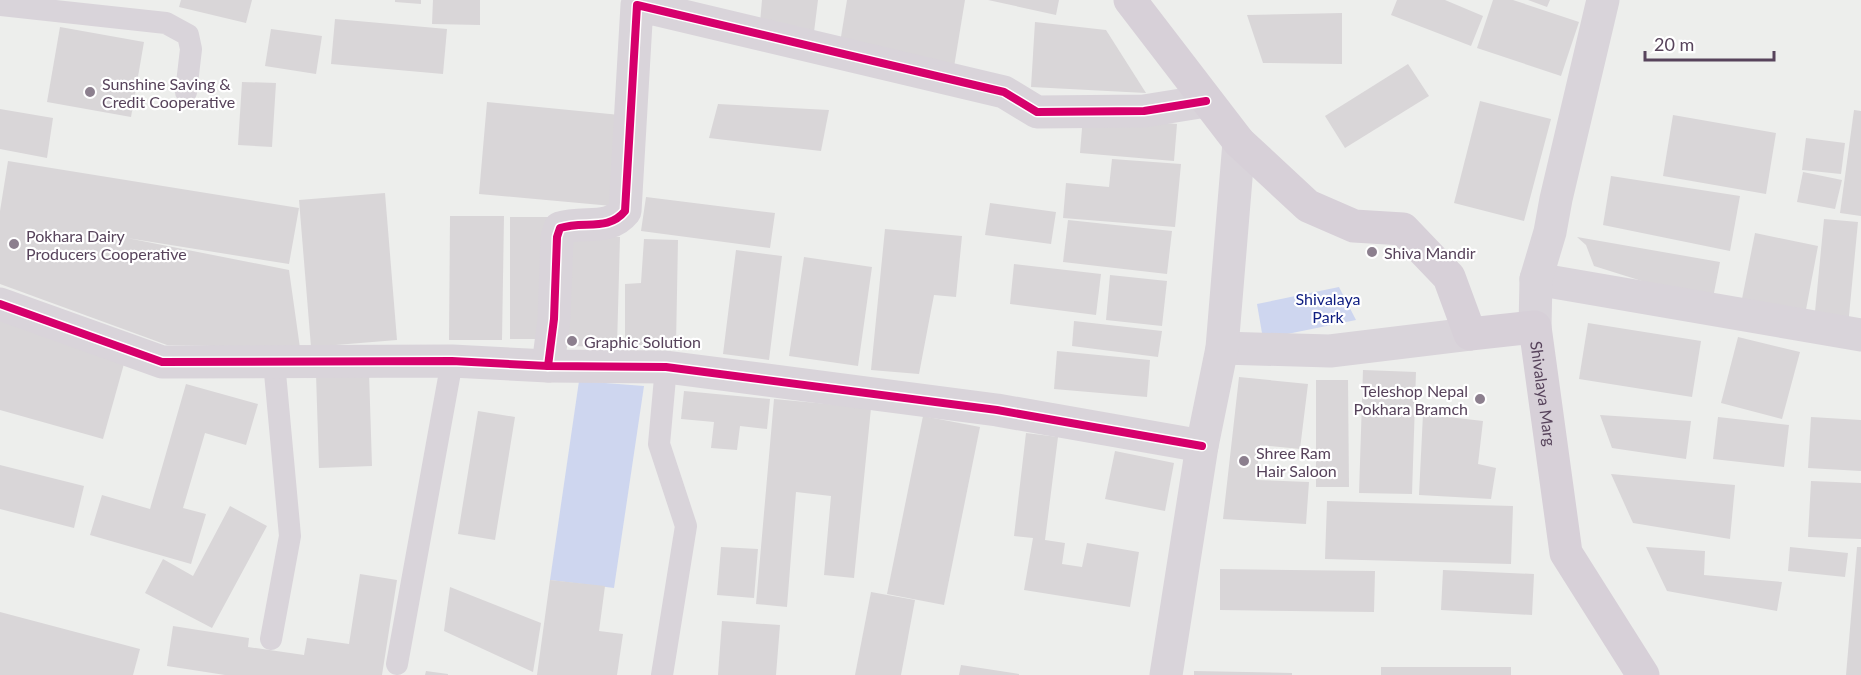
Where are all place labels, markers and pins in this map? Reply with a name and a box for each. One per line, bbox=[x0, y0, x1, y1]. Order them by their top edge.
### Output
place label: Sunshine Saving & Credit Cooperative bbox=[102, 74, 235, 111]
marker: Sunshine Saving & Credit Cooperative bbox=[83, 85, 97, 99]
place label: Pokhara Dairy Producers Cooperative bbox=[26, 226, 187, 263]
marker: Pokhara Dairy Producers Cooperative bbox=[7, 237, 21, 251]
place label: Shiva Mandir bbox=[1384, 243, 1476, 262]
marker: Shiva Mandir bbox=[1365, 245, 1379, 259]
place label: Graphic Solution bbox=[584, 332, 701, 351]
marker: Graphic Solution bbox=[565, 334, 579, 348]
place label: Teleshop Nepal Pokhara Bramch bbox=[1353, 381, 1468, 418]
marker: Teleshop Nepal Pokhara Bramch bbox=[1473, 392, 1487, 406]
place label: Shree Ram Hair Saloon bbox=[1256, 443, 1337, 480]
marker: Shree Ram Hair Saloon bbox=[1237, 454, 1251, 468]

